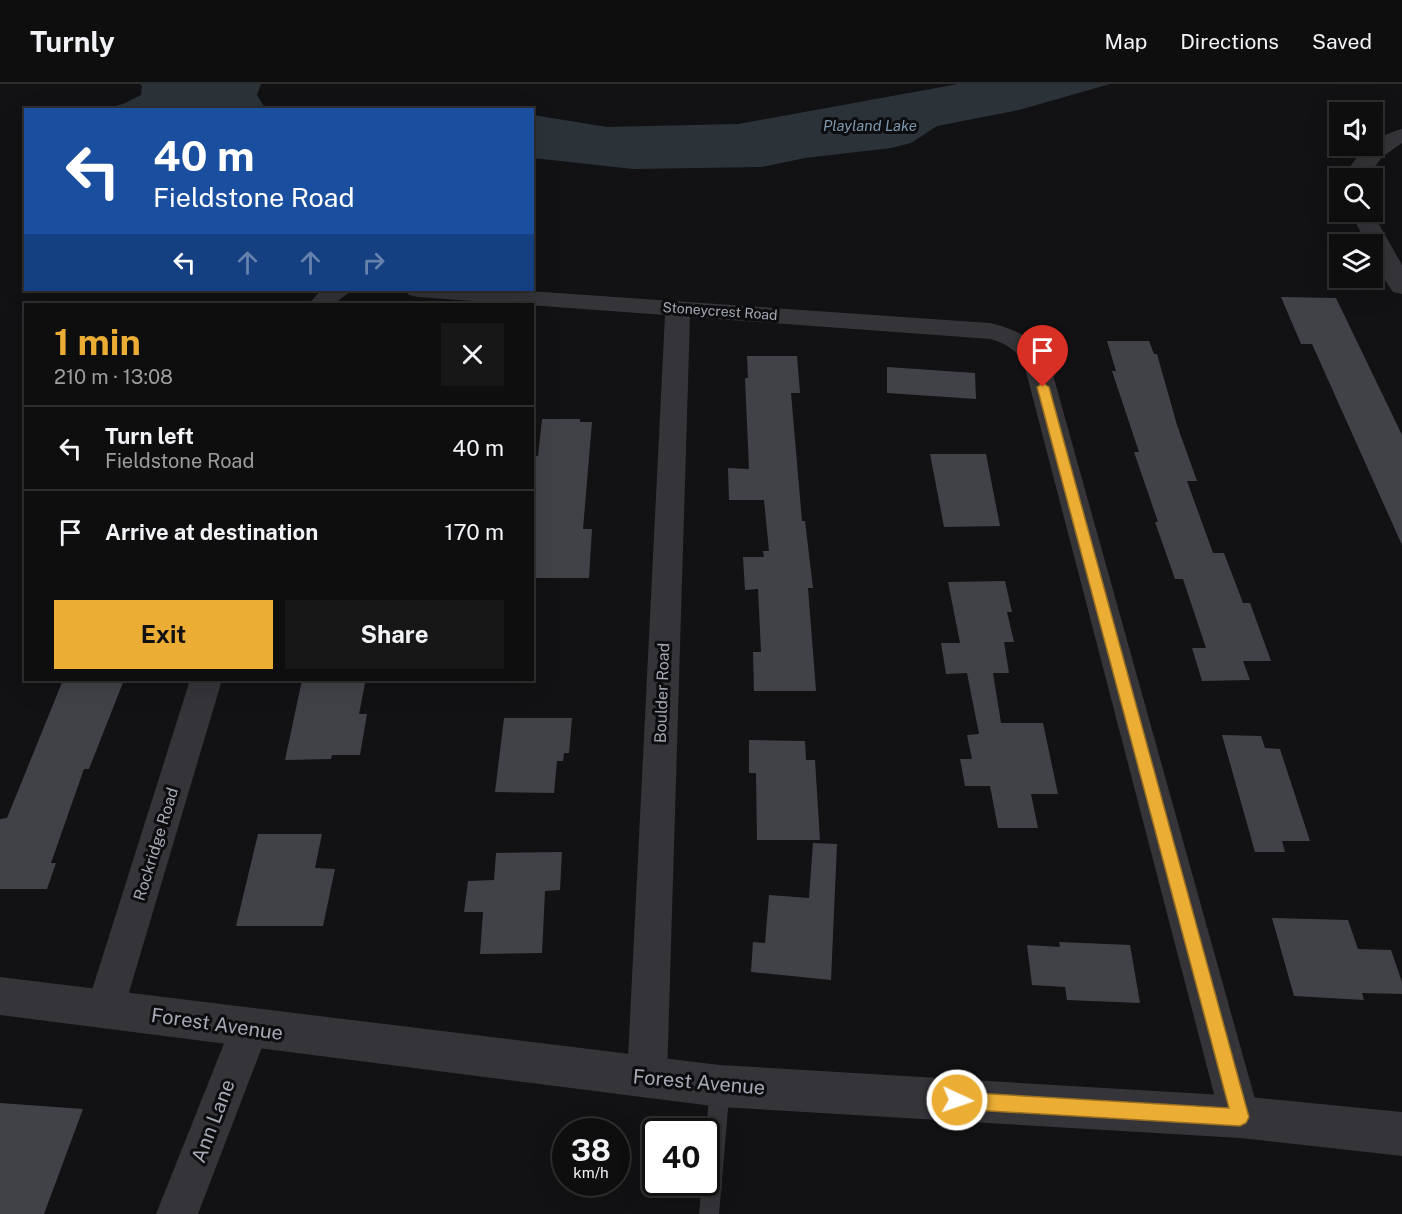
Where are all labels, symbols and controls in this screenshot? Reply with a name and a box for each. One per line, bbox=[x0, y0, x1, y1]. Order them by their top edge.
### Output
text: Turnly bbox=[30, 25, 115, 58]
text: Map bbox=[1105, 29, 1147, 54]
text: Directions bbox=[1180, 29, 1279, 54]
text: Saved bbox=[1312, 29, 1372, 54]
map controls bbox=[1329, 102, 1383, 288]
button: sound bbox=[1329, 102, 1383, 156]
water label: Playland Lake bbox=[823, 117, 917, 134]
text: 40 m bbox=[153, 131, 255, 180]
icon: left bbox=[54, 132, 132, 210]
button: search bbox=[1329, 168, 1383, 222]
text: Fieldstone Road bbox=[153, 181, 355, 213]
button: layers bbox=[1329, 234, 1383, 288]
icon: left bbox=[168, 246, 201, 279]
icon: ahead bbox=[231, 246, 264, 279]
icon: ahead bbox=[294, 246, 327, 279]
icon: right bbox=[357, 246, 390, 279]
street label: Stoneycrest Road bbox=[662, 299, 778, 323]
text: 1 min bbox=[54, 321, 141, 363]
button: close bbox=[441, 323, 504, 386]
pin bbox=[1017, 325, 1068, 387]
icon: arrive bbox=[1026, 334, 1059, 367]
text: 210 m · 13:08 bbox=[54, 365, 173, 389]
text: Turn left bbox=[105, 423, 194, 449]
icon: left bbox=[54, 432, 87, 465]
text: 40 m bbox=[452, 435, 504, 461]
text: Fieldstone Road bbox=[105, 449, 254, 473]
icon: arrive bbox=[54, 516, 87, 549]
text: Arrive at destination bbox=[105, 519, 318, 545]
text: 170 m bbox=[444, 519, 504, 545]
button: Exit bbox=[54, 600, 273, 669]
button: Share bbox=[285, 600, 504, 669]
street label: Boulder Road bbox=[651, 643, 673, 743]
street label: Rockridge Road bbox=[130, 785, 182, 903]
street label: Forest Avenue bbox=[149, 1003, 285, 1045]
street label: Forest Avenue bbox=[632, 1064, 766, 1100]
position arrow bbox=[925, 1068, 989, 1132]
street label: Ann Lane bbox=[186, 1076, 240, 1166]
speed limit sign: 40 bbox=[642, 1118, 720, 1196]
text: 38 bbox=[571, 1132, 611, 1168]
text: km/h bbox=[573, 1164, 609, 1181]

